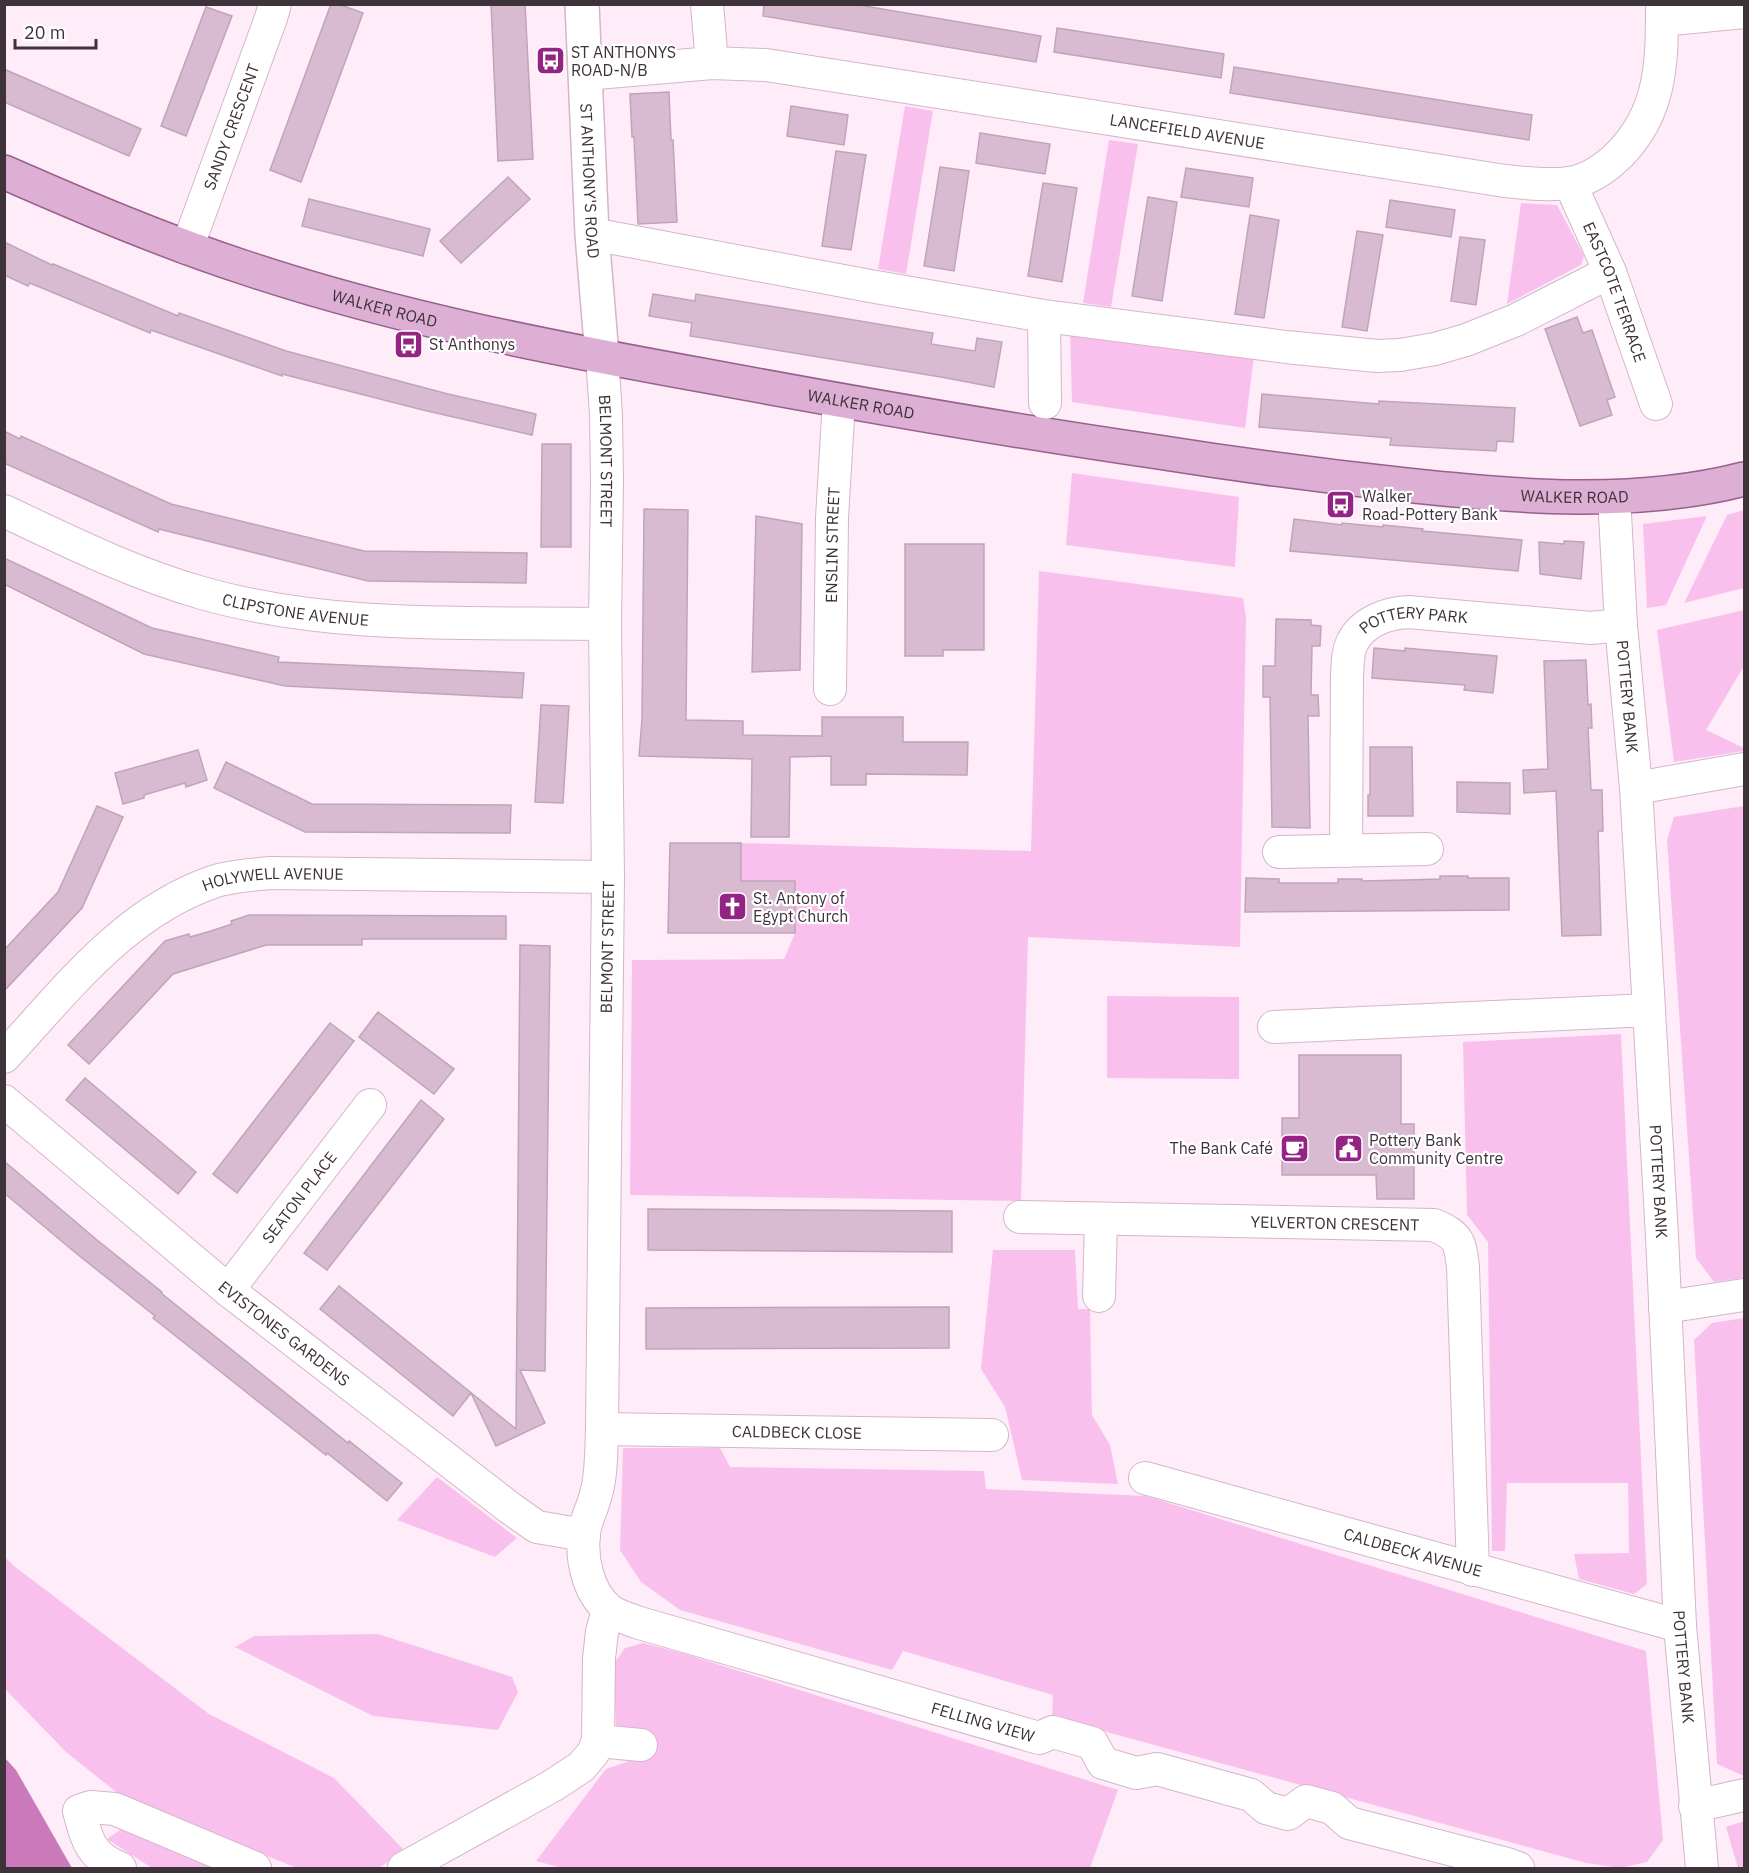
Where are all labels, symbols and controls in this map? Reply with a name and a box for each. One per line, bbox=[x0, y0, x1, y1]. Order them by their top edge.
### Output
scale bar bbox=[15, 12, 96, 50]
text: 20 m bbox=[24, 21, 66, 44]
place label: ST ANTHONYS ROAD-N/B bbox=[571, 42, 676, 80]
bus stop icon: ST ANTHONYS ROAD-N/B bbox=[534, 45, 566, 77]
street label: SANDY CRESCENT bbox=[199, 61, 263, 193]
street label: ST ANTHONY'S ROAD bbox=[576, 103, 604, 259]
street label: LANCEFIELD AVENUE bbox=[1108, 109, 1266, 153]
street label: EASTCOTE TERRACE bbox=[1579, 219, 1651, 365]
street label: WALKER ROAD bbox=[330, 285, 440, 331]
bus stop icon: St Anthonys bbox=[392, 328, 424, 360]
place label: St Anthonys bbox=[429, 334, 515, 354]
street label: WALKER ROAD bbox=[806, 385, 916, 423]
street label: BELMONT STREET bbox=[595, 394, 617, 527]
street label: WALKER ROAD bbox=[1520, 485, 1629, 507]
place label: Walker Road-Pottery Bank bbox=[1362, 486, 1498, 524]
street label: ENSLIN STREET bbox=[821, 487, 844, 603]
bus stop icon: Walker Road-Pottery Bank bbox=[1325, 489, 1357, 521]
street label: CLIPSTONE AVENUE bbox=[220, 589, 370, 630]
street label: POTTERY PARK bbox=[1355, 602, 1469, 638]
street label: POTTERY BANK bbox=[1612, 639, 1643, 754]
street label: HOLYWELL AVENUE bbox=[199, 863, 344, 895]
street label: BELMONT STREET bbox=[596, 881, 618, 1013]
place label: St. Antony of Egypt Church bbox=[753, 888, 848, 926]
church icon: St. Antony of Egypt Church bbox=[716, 891, 748, 923]
street label: POTTERY BANK bbox=[1646, 1124, 1672, 1239]
place label: Pottery Bank Community Centre bbox=[1369, 1130, 1504, 1168]
cafe icon: The Bank Café bbox=[1278, 1132, 1310, 1164]
public building icon: Pottery Bank Community Centre bbox=[1332, 1133, 1364, 1165]
place label: The Bank Café bbox=[1170, 1138, 1273, 1158]
street label: SEATON PLACE bbox=[258, 1147, 341, 1247]
street label: YELVERTON CRESCENT bbox=[1250, 1211, 1419, 1235]
street label: EVISTONES GARDENS bbox=[214, 1276, 354, 1390]
street label: CALDBECK CLOSE bbox=[732, 1421, 862, 1443]
street label: CALDBECK AVENUE bbox=[1341, 1523, 1484, 1581]
street label: POTTERY BANK bbox=[1669, 1610, 1699, 1724]
street label: FELLING VIEW bbox=[929, 1697, 1037, 1746]

